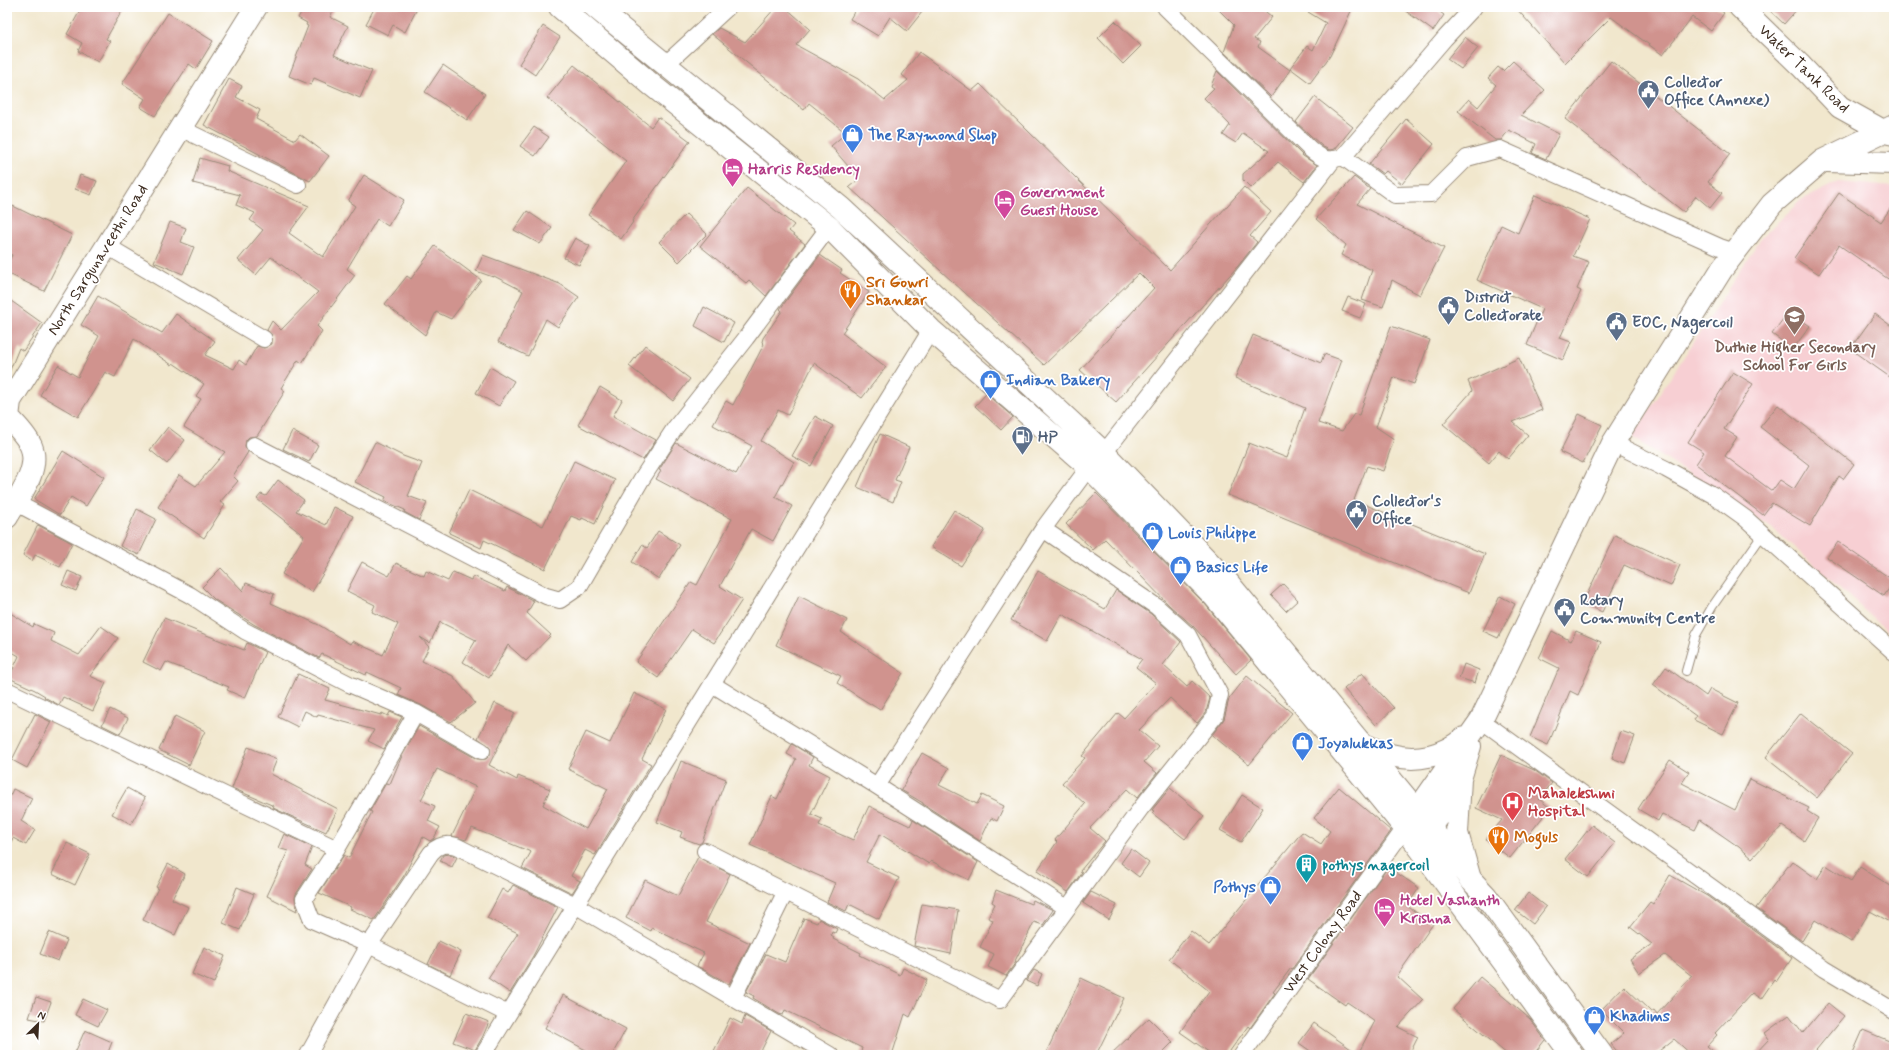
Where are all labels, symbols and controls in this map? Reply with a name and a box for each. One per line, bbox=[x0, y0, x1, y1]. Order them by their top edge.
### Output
street label: Water Tank Road bbox=[1754, 20, 1854, 118]
place label: Collector Office (Annexe) bbox=[1664, 72, 1770, 111]
public building icon: Collector Office (Annexe) bbox=[1635, 78, 1661, 111]
shop icon: The Raymond Shop bbox=[839, 122, 865, 155]
place label: The Raymond Shop bbox=[868, 125, 997, 146]
hotel icon: Harris Residency bbox=[720, 156, 746, 189]
place label: Harris Residency bbox=[748, 159, 860, 180]
street label: North Sargunaveethi Road bbox=[43, 180, 154, 340]
place label: Government Guest House bbox=[1020, 182, 1105, 221]
hotel icon: Government Guest House bbox=[991, 188, 1017, 221]
place label: Sri Gowri Shankar bbox=[866, 272, 929, 311]
restaurant icon: Sri Gowri Shankar bbox=[838, 278, 864, 311]
place label: District Collectorate bbox=[1464, 287, 1543, 326]
public building icon: District Collectorate bbox=[1435, 293, 1461, 326]
school or university icon: Duthie Higher Secondary School For Girls bbox=[1782, 304, 1808, 337]
public building icon: EOC, Nagercoil bbox=[1603, 309, 1629, 342]
place label: EOC, Nagercoil bbox=[1632, 312, 1733, 335]
place label: Duthie Higher Secondary School For Girls bbox=[1714, 337, 1876, 376]
shop icon: Indian Bakery bbox=[977, 367, 1003, 400]
place label: Indian Bakery bbox=[1006, 370, 1111, 391]
fuel station icon: HP bbox=[1010, 424, 1036, 457]
place label: HP bbox=[1038, 427, 1058, 448]
place label: Collector's Office bbox=[1372, 491, 1442, 530]
public building icon: Collector's Office bbox=[1344, 497, 1370, 530]
shop icon: Louis Philippe bbox=[1139, 520, 1165, 553]
place label: Louis Philippe bbox=[1168, 523, 1257, 544]
shop icon: Basics Life bbox=[1168, 554, 1194, 587]
place label: Basics Life bbox=[1196, 557, 1268, 578]
place label: Rotary Community Centre bbox=[1580, 590, 1715, 629]
public building icon: Rotary Community Centre bbox=[1552, 596, 1578, 629]
shop icon: Joyalukkas bbox=[1289, 730, 1315, 763]
place label: Joyalukkas bbox=[1318, 733, 1394, 754]
place label: Mahalekshmi Hospital bbox=[1528, 783, 1615, 822]
hospital icon: Mahalekshmi Hospital bbox=[1499, 789, 1525, 822]
restaurant icon: Moguls bbox=[1485, 824, 1511, 857]
place label: Moguls bbox=[1514, 827, 1559, 850]
building icon: pothys nagercoil bbox=[1293, 852, 1319, 885]
place label: pothys nagercoil bbox=[1322, 855, 1430, 877]
shop icon: Pothys bbox=[1258, 874, 1284, 907]
place label: Pothys bbox=[1213, 877, 1256, 898]
street label: West Colony Road bbox=[1279, 886, 1367, 998]
place label: Hotel Vashanth Krishna bbox=[1400, 890, 1500, 929]
hotel icon: Hotel Vashanth Krishna bbox=[1371, 896, 1397, 929]
shop icon: Khadims bbox=[1581, 1003, 1607, 1036]
north arrow bbox=[18, 1004, 58, 1044]
place label: Khadims bbox=[1610, 1006, 1670, 1027]
text: N bbox=[35, 1008, 48, 1024]

